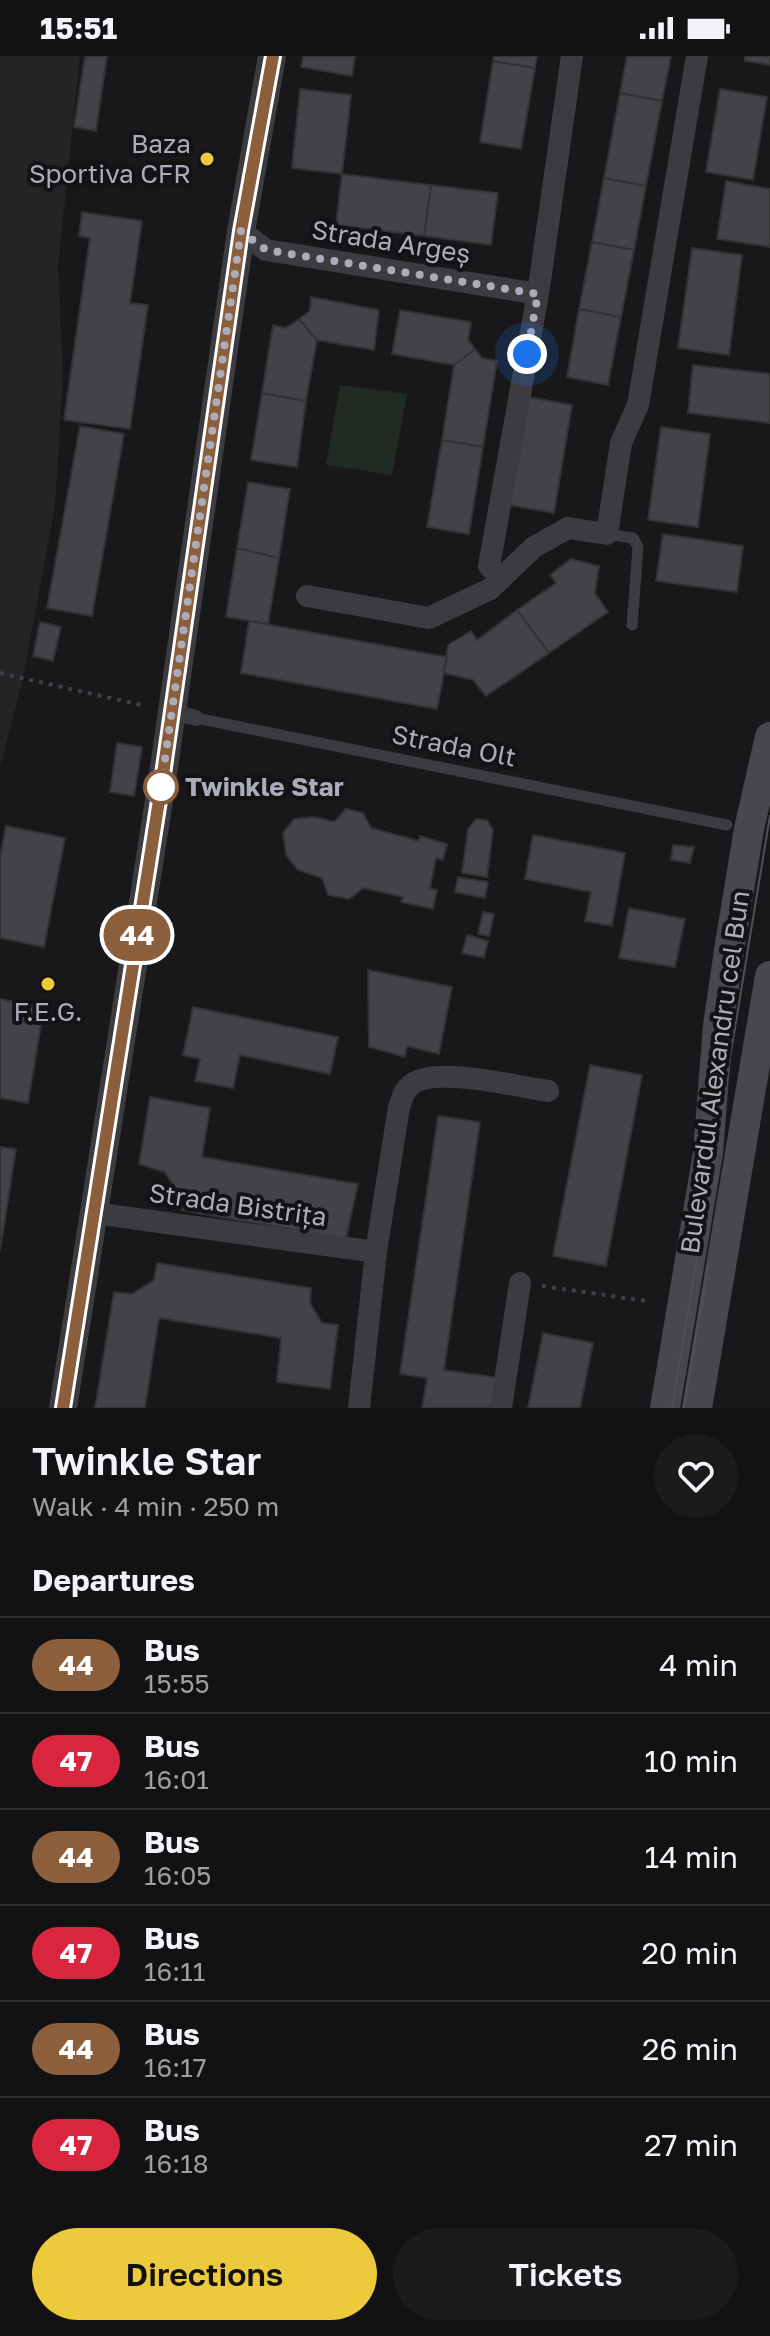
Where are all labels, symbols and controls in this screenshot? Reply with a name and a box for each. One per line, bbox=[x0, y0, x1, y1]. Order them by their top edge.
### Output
text: 15:51 bbox=[40, 10, 117, 46]
place label: Baza Sportiva CFR bbox=[29, 128, 191, 189]
marker: Baza Sportiva CFR bbox=[198, 150, 216, 168]
street label: Strada Argeș bbox=[309, 214, 473, 269]
your location bbox=[507, 334, 547, 374]
street label: Strada Olt bbox=[389, 718, 519, 773]
marker: Twinkle Star bbox=[144, 770, 178, 804]
place label: Twinkle Star bbox=[185, 771, 344, 802]
street label: Bulevardul Alexandru cel Bun bbox=[674, 888, 755, 1256]
line badge: 44 bbox=[101, 909, 173, 961]
text: 44 bbox=[119, 918, 155, 951]
marker: F.E.G. bbox=[39, 975, 57, 993]
place label: F.E.G. bbox=[14, 996, 82, 1027]
street label: Strada Bistrița bbox=[147, 1177, 329, 1232]
button: heart bbox=[654, 1434, 738, 1518]
text: Twinkle Star bbox=[32, 1438, 261, 1483]
text: Walk · 4 min · 250 m bbox=[32, 1491, 279, 1522]
text: Departures bbox=[32, 1562, 195, 1598]
text: Bus bbox=[144, 1632, 200, 1668]
text: 4 min bbox=[659, 1647, 738, 1683]
text: 44 bbox=[58, 1648, 94, 1681]
text: 15:55 bbox=[144, 1668, 210, 1699]
text: Bus bbox=[144, 1728, 200, 1764]
text: 10 min bbox=[644, 1743, 738, 1779]
text: 47 bbox=[60, 1744, 92, 1777]
text: 16:01 bbox=[144, 1764, 209, 1795]
text: Bus bbox=[144, 1824, 200, 1860]
text: 14 min bbox=[645, 1839, 738, 1875]
text: 44 bbox=[58, 1840, 94, 1873]
text: 16:05 bbox=[144, 1860, 211, 1891]
text: Bus bbox=[144, 1920, 200, 1956]
text: 20 min bbox=[641, 1935, 738, 1971]
text: 47 bbox=[60, 1936, 92, 1969]
text: 16:11 bbox=[144, 1956, 205, 1987]
text: Bus bbox=[144, 2016, 200, 2052]
text: 26 min bbox=[642, 2031, 738, 2067]
text: 44 bbox=[58, 2032, 94, 2065]
text: 16:17 bbox=[144, 2052, 207, 2083]
text: Bus bbox=[144, 2112, 200, 2148]
text: 27 min bbox=[644, 2127, 738, 2163]
text: 47 bbox=[60, 2128, 92, 2161]
text: 16:18 bbox=[144, 2148, 209, 2179]
button: Directions bbox=[32, 2228, 377, 2320]
button: Tickets bbox=[393, 2228, 738, 2320]

